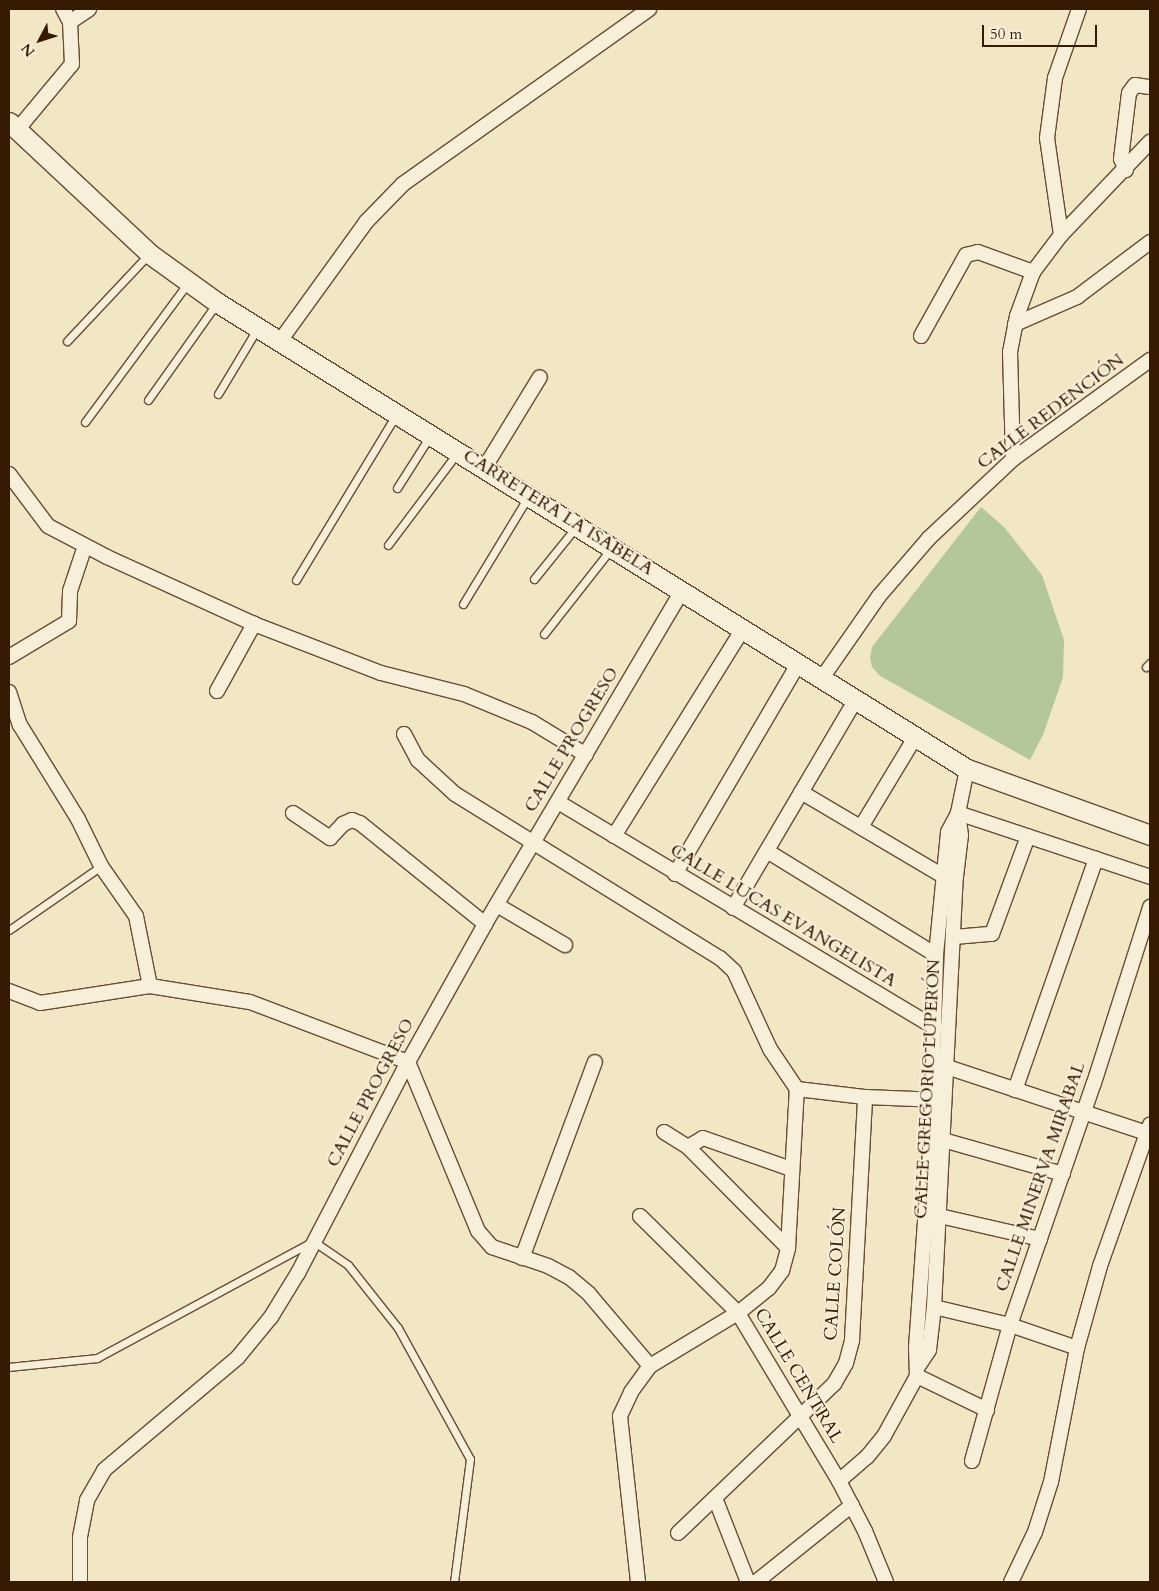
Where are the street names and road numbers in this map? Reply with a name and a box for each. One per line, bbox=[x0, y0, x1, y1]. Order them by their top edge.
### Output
street label: CALLE REDENCIÓN bbox=[973, 350, 1129, 474]
street label: CARRETERA LA ISABELA bbox=[459, 445, 657, 581]
street label: CALLE PROGRESO bbox=[520, 664, 624, 816]
street label: CALLE LUCAS EVANGELISTA bbox=[666, 840, 900, 992]
street label: CALLE GREGORIO LUPERÓN bbox=[910, 959, 946, 1219]
street label: CALLE PROGRESO bbox=[323, 1015, 419, 1171]
street label: CALLE MINERVA MIRABAL bbox=[991, 1059, 1091, 1295]
street label: CALLE COLÓN bbox=[821, 1206, 851, 1342]
street label: CALLE CENTRAL bbox=[749, 1304, 847, 1448]

